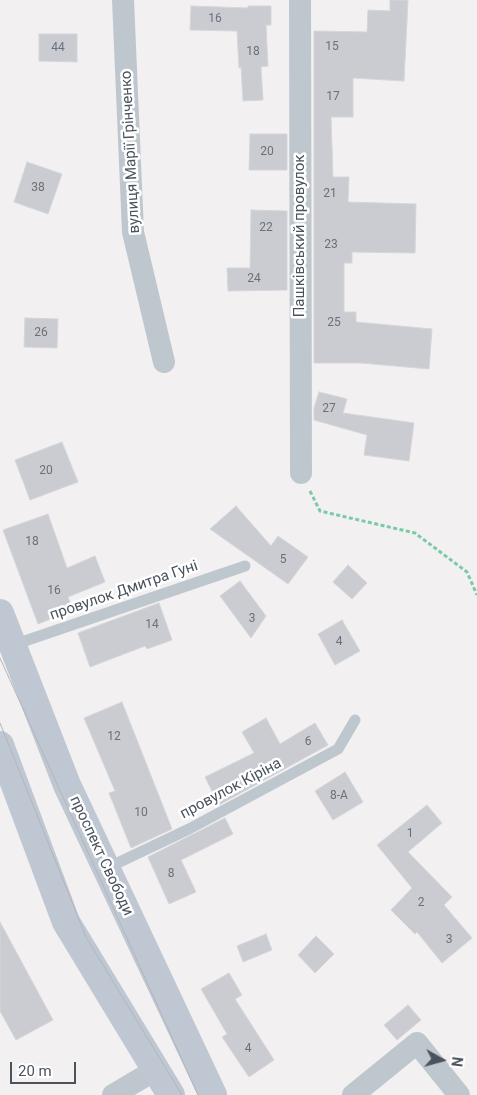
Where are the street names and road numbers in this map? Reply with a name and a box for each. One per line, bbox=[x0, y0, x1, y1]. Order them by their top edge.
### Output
street label: вулиця Марії Грінченко bbox=[118, 70, 144, 234]
street label: Пашківський провулок bbox=[291, 155, 309, 317]
street label: провулок Дмитра Гуні bbox=[48, 557, 200, 625]
street label: провулок Кіріна bbox=[177, 755, 285, 823]
street label: проспект Свободи bbox=[65, 793, 137, 919]

